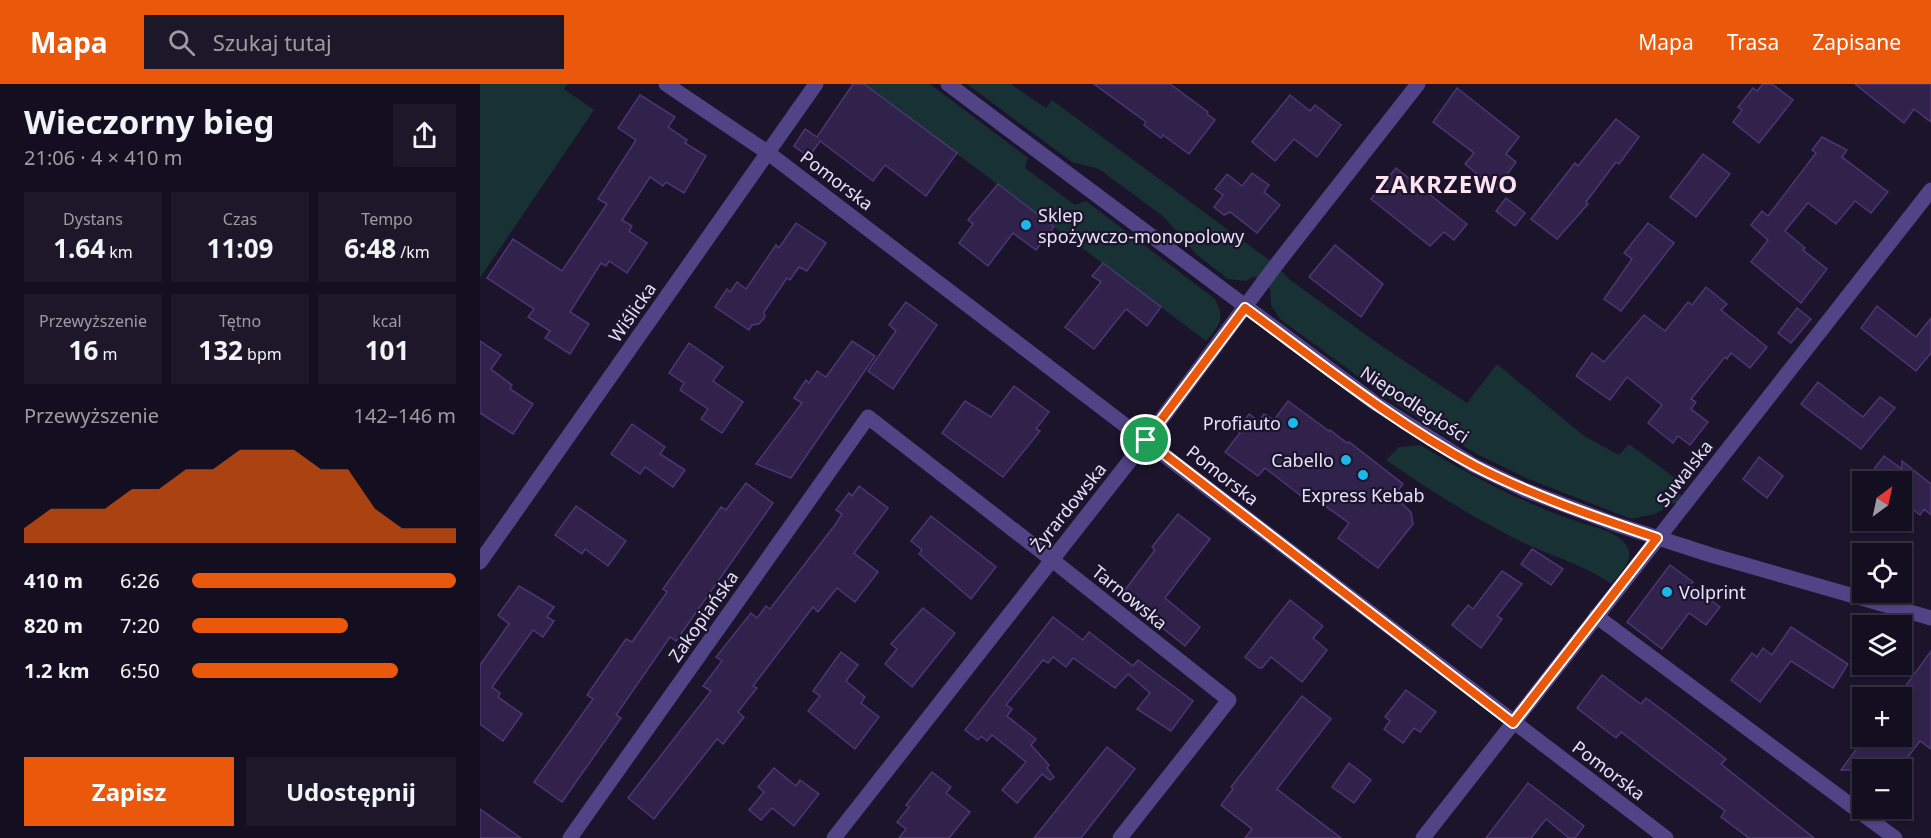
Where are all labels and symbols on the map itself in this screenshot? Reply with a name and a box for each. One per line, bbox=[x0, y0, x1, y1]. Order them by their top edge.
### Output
street label: Pomorska bbox=[796, 145, 878, 215]
district label: ZAKRZEWO bbox=[1375, 167, 1519, 200]
place label: Sklep spożywczo-monopolowy bbox=[1038, 203, 1245, 248]
marker: Sklep spożywczo-monopolowy bbox=[1019, 218, 1033, 232]
street label: Wiślicka bbox=[603, 277, 661, 347]
street label: Niepodległości bbox=[1356, 360, 1474, 448]
place label: Profiauto bbox=[1203, 411, 1281, 435]
pin bbox=[1120, 414, 1171, 465]
marker: Profiauto bbox=[1286, 416, 1300, 430]
street label: Suwalska bbox=[1650, 435, 1718, 511]
street label: Pomorska bbox=[1182, 439, 1264, 511]
place label: Cabello bbox=[1271, 448, 1334, 472]
marker: Cabello bbox=[1339, 453, 1353, 467]
street label: Żyrardowska bbox=[1025, 458, 1111, 556]
marker: Express Kebab bbox=[1356, 468, 1370, 482]
north arrow bbox=[1852, 471, 1912, 531]
place label: Express Kebab bbox=[1301, 483, 1425, 507]
street label: Tarnowska bbox=[1087, 559, 1173, 635]
street label: Zakopiańska bbox=[663, 566, 743, 666]
place label: Volprint bbox=[1679, 580, 1746, 604]
marker: Volprint bbox=[1660, 585, 1674, 599]
street label: Pomorska bbox=[1568, 735, 1650, 805]

